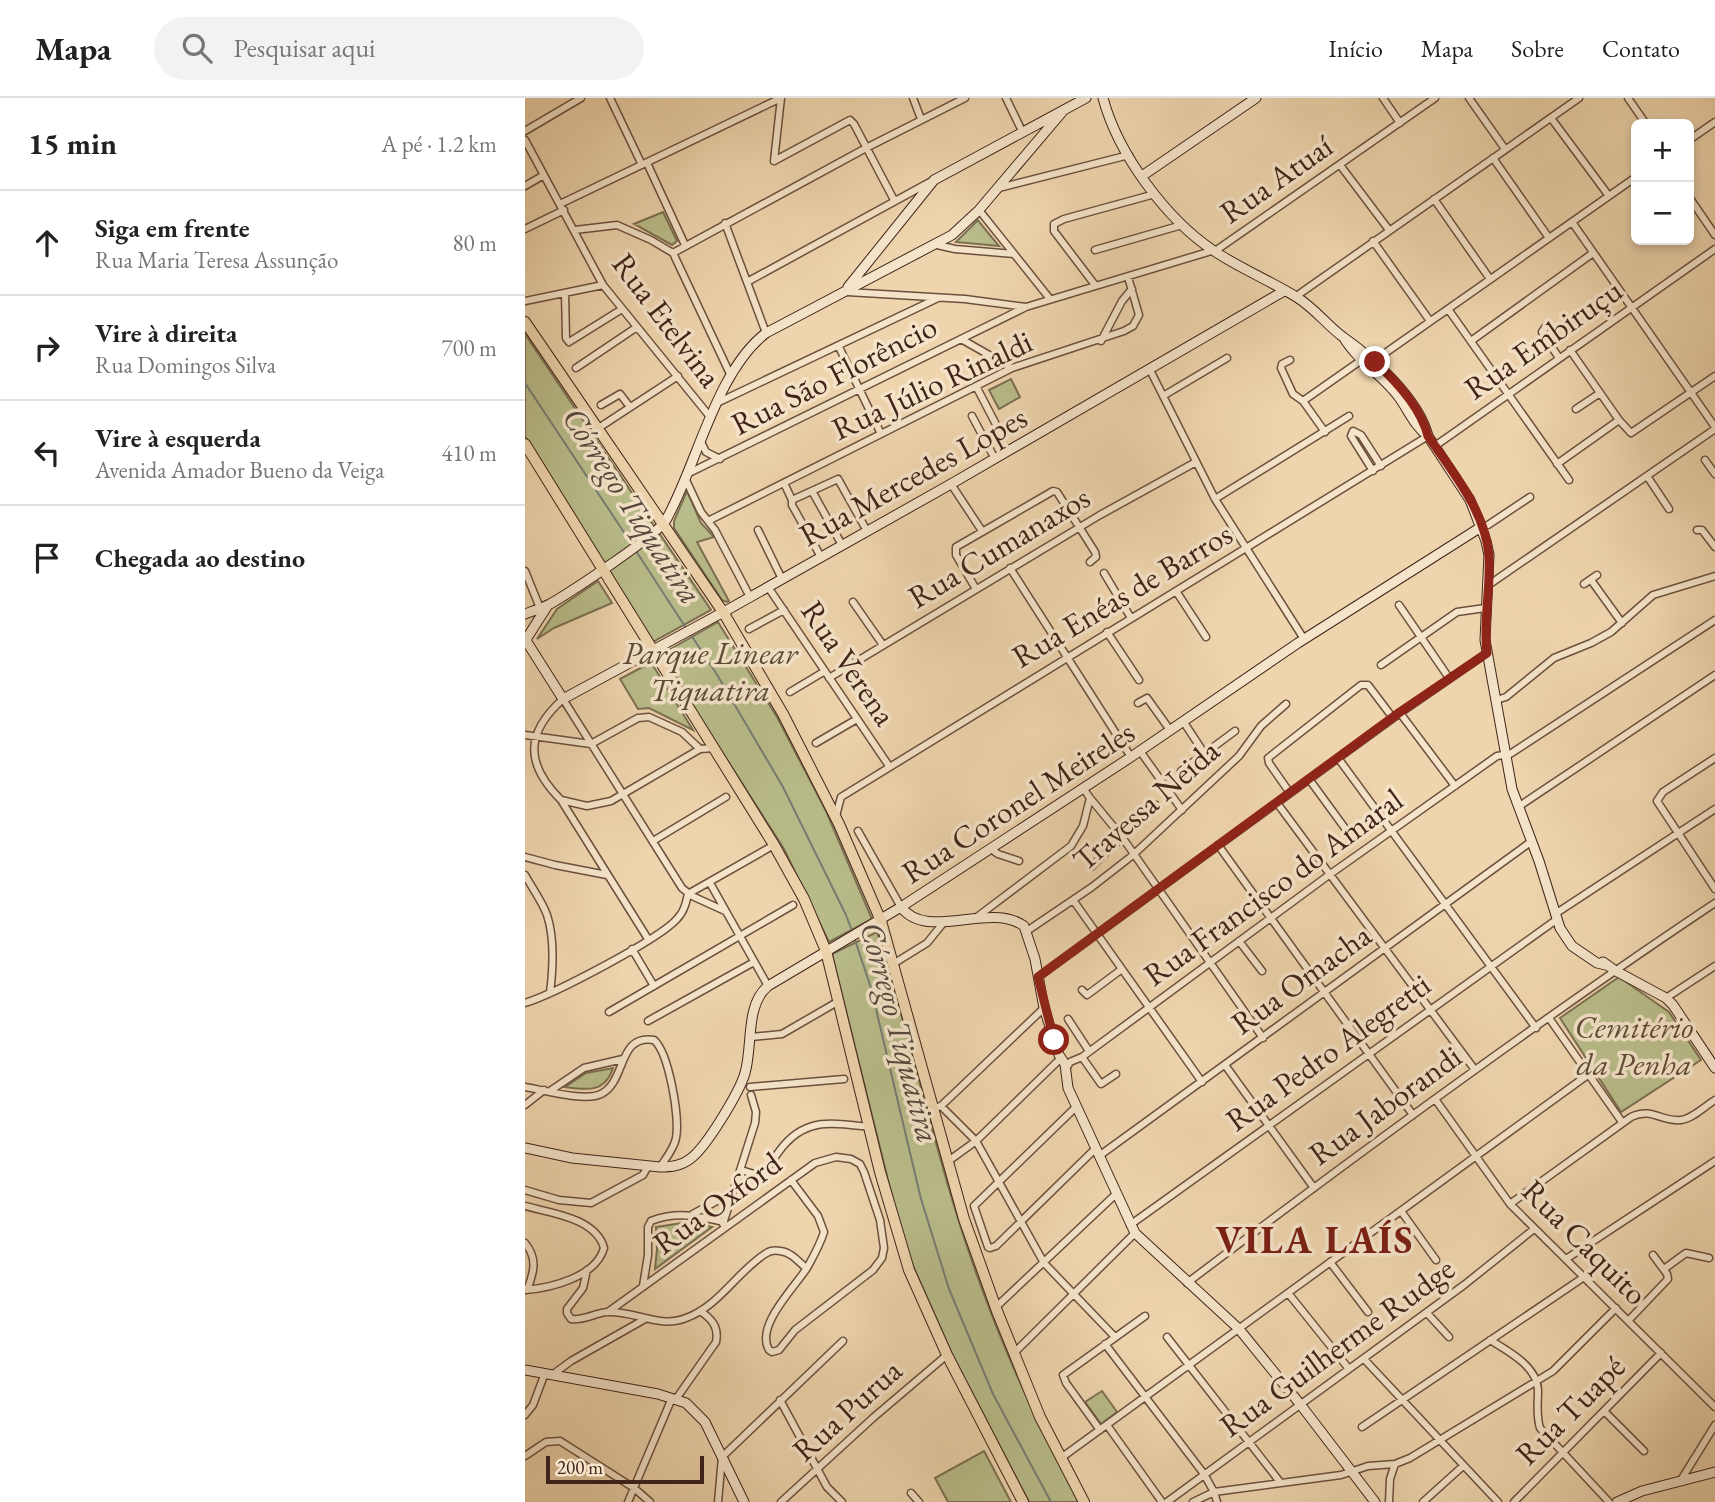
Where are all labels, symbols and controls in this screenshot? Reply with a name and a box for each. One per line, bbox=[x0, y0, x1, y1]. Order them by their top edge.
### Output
search box bbox=[154, 17, 644, 80]
text: Mapa bbox=[35, 27, 112, 70]
icon: search bbox=[178, 29, 216, 67]
text: Pesquisar aqui bbox=[234, 31, 376, 65]
text: Início bbox=[1329, 33, 1383, 64]
text: Mapa bbox=[1421, 33, 1473, 64]
text: Sobre bbox=[1511, 33, 1564, 64]
text: Contato bbox=[1602, 33, 1680, 64]
map controls bbox=[1631, 119, 1694, 245]
button: + bbox=[1631, 119, 1694, 182]
text: 15 min bbox=[28, 124, 117, 163]
street label: Rua Atuaí bbox=[1211, 125, 1341, 233]
text: A pé · 1.2 km bbox=[381, 129, 497, 159]
button: − bbox=[1631, 182, 1694, 245]
text: Siga em frente bbox=[95, 211, 250, 245]
icon: ahead bbox=[28, 224, 66, 262]
text: 80 m bbox=[452, 228, 497, 258]
street label: Rua Etelvina bbox=[603, 244, 731, 396]
text: Rua Maria Teresa Assunção bbox=[95, 245, 338, 275]
street label: Rua Embiruçu bbox=[1456, 269, 1630, 409]
street label: Rua São Florêncio bbox=[724, 305, 944, 445]
text: Vire à direita bbox=[95, 316, 237, 350]
street label: Rua Júlio Rinaldi bbox=[825, 320, 1039, 450]
icon: right bbox=[28, 329, 66, 367]
text: 700 m bbox=[441, 333, 497, 363]
route end bbox=[1359, 346, 1390, 377]
text: Rua Domingos Silva bbox=[95, 350, 276, 380]
street label: Rua Mercedes Lopes bbox=[792, 396, 1034, 556]
water label: Córrego Tiquatira bbox=[553, 398, 712, 612]
text: Vire à esquerda bbox=[95, 421, 261, 455]
icon: left bbox=[28, 434, 66, 472]
text: 410 m bbox=[441, 438, 497, 468]
text: Avenida Amador Bueno da Veiga bbox=[95, 455, 384, 485]
street label: Rua Cumanaxos bbox=[900, 476, 1098, 618]
street label: Rua Enéas de Barros bbox=[1004, 513, 1240, 677]
icon: arrive bbox=[28, 539, 66, 577]
text: Chegada ao destino bbox=[95, 541, 305, 575]
street label: Rua Verena bbox=[792, 592, 906, 734]
park label: Parque Linear Tiquatira bbox=[623, 632, 799, 711]
street label: Rua Coronel Meireles bbox=[894, 711, 1142, 893]
street label: Travessa Neida bbox=[1064, 730, 1228, 880]
street label: Rua Francisco do Amaral bbox=[1135, 778, 1411, 995]
street label: Rua Omacha bbox=[1223, 914, 1380, 1044]
water label: Córrego Tiquatira bbox=[850, 917, 951, 1147]
street label: Rua Pedro Alegretti bbox=[1217, 963, 1439, 1141]
park label: Cemitério da Penha bbox=[1574, 1006, 1694, 1085]
route start bbox=[1038, 1024, 1069, 1055]
street label: Rua Jaborandi bbox=[1300, 1035, 1470, 1175]
street label: Rua Oxford bbox=[644, 1142, 790, 1264]
street label: Rua Caquito bbox=[1513, 1170, 1657, 1314]
district label: VILA LAÍS bbox=[1215, 1215, 1415, 1264]
street label: Rua Guilherme Rudge bbox=[1211, 1248, 1463, 1446]
street label: Rua Tuapé bbox=[1506, 1346, 1634, 1474]
street label: Rua Purua bbox=[783, 1350, 911, 1470]
scale bar bbox=[546, 1453, 703, 1485]
text: 200 m bbox=[557, 1455, 603, 1480]

